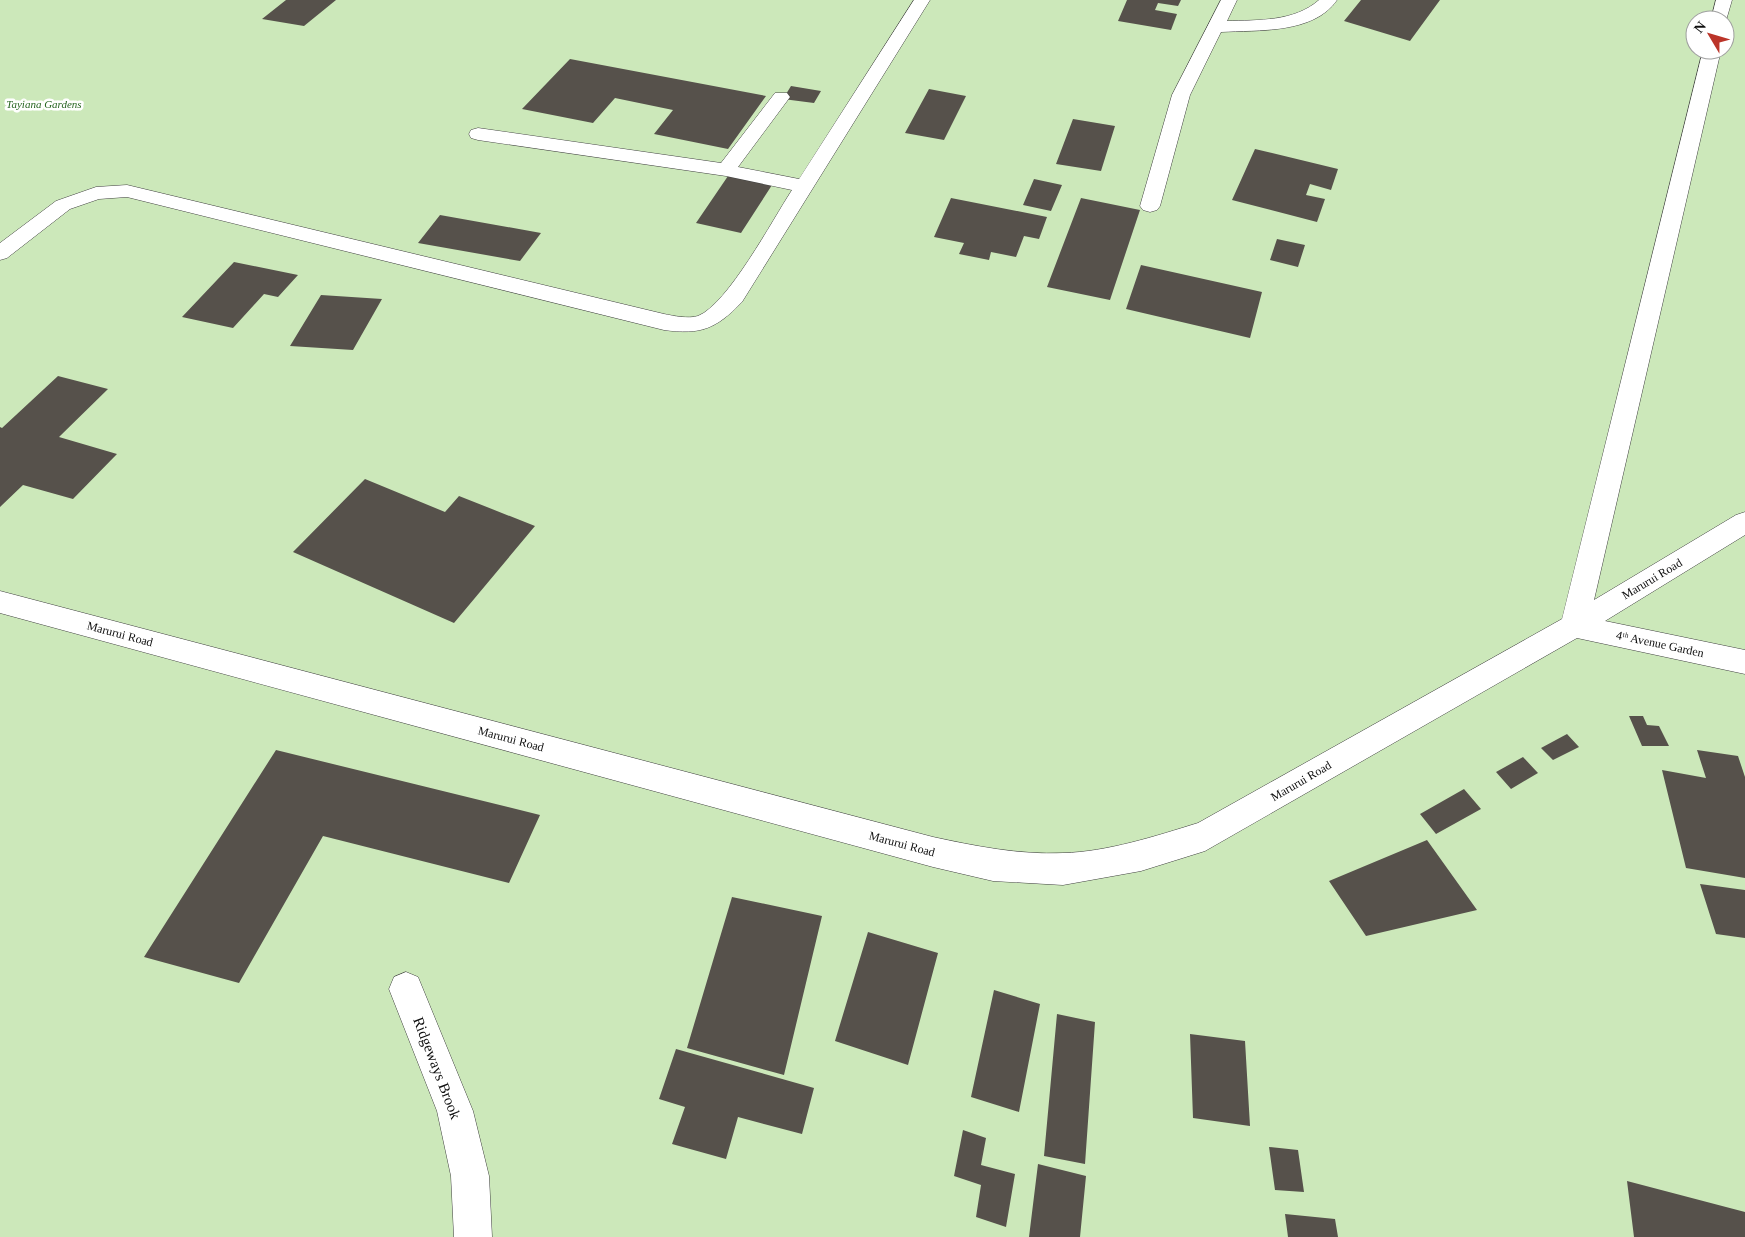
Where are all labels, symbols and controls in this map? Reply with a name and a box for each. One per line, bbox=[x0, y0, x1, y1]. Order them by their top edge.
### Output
north arrow bbox=[1685, 10, 1735, 60]
text: N bbox=[1691, 19, 1709, 36]
park label: Tayiana Gardens bbox=[6, 98, 82, 110]
street label: Marurui Road bbox=[1619, 556, 1685, 602]
street label: Marurui Road bbox=[86, 618, 154, 650]
street label: 4ᵗʰ Avenue Garden bbox=[1615, 628, 1705, 660]
street label: Marurui Road bbox=[477, 723, 545, 755]
street label: Marurui Road bbox=[1268, 758, 1334, 804]
street label: Marurui Road bbox=[868, 828, 936, 860]
street label: Ridgeways Brook bbox=[410, 1015, 464, 1122]

